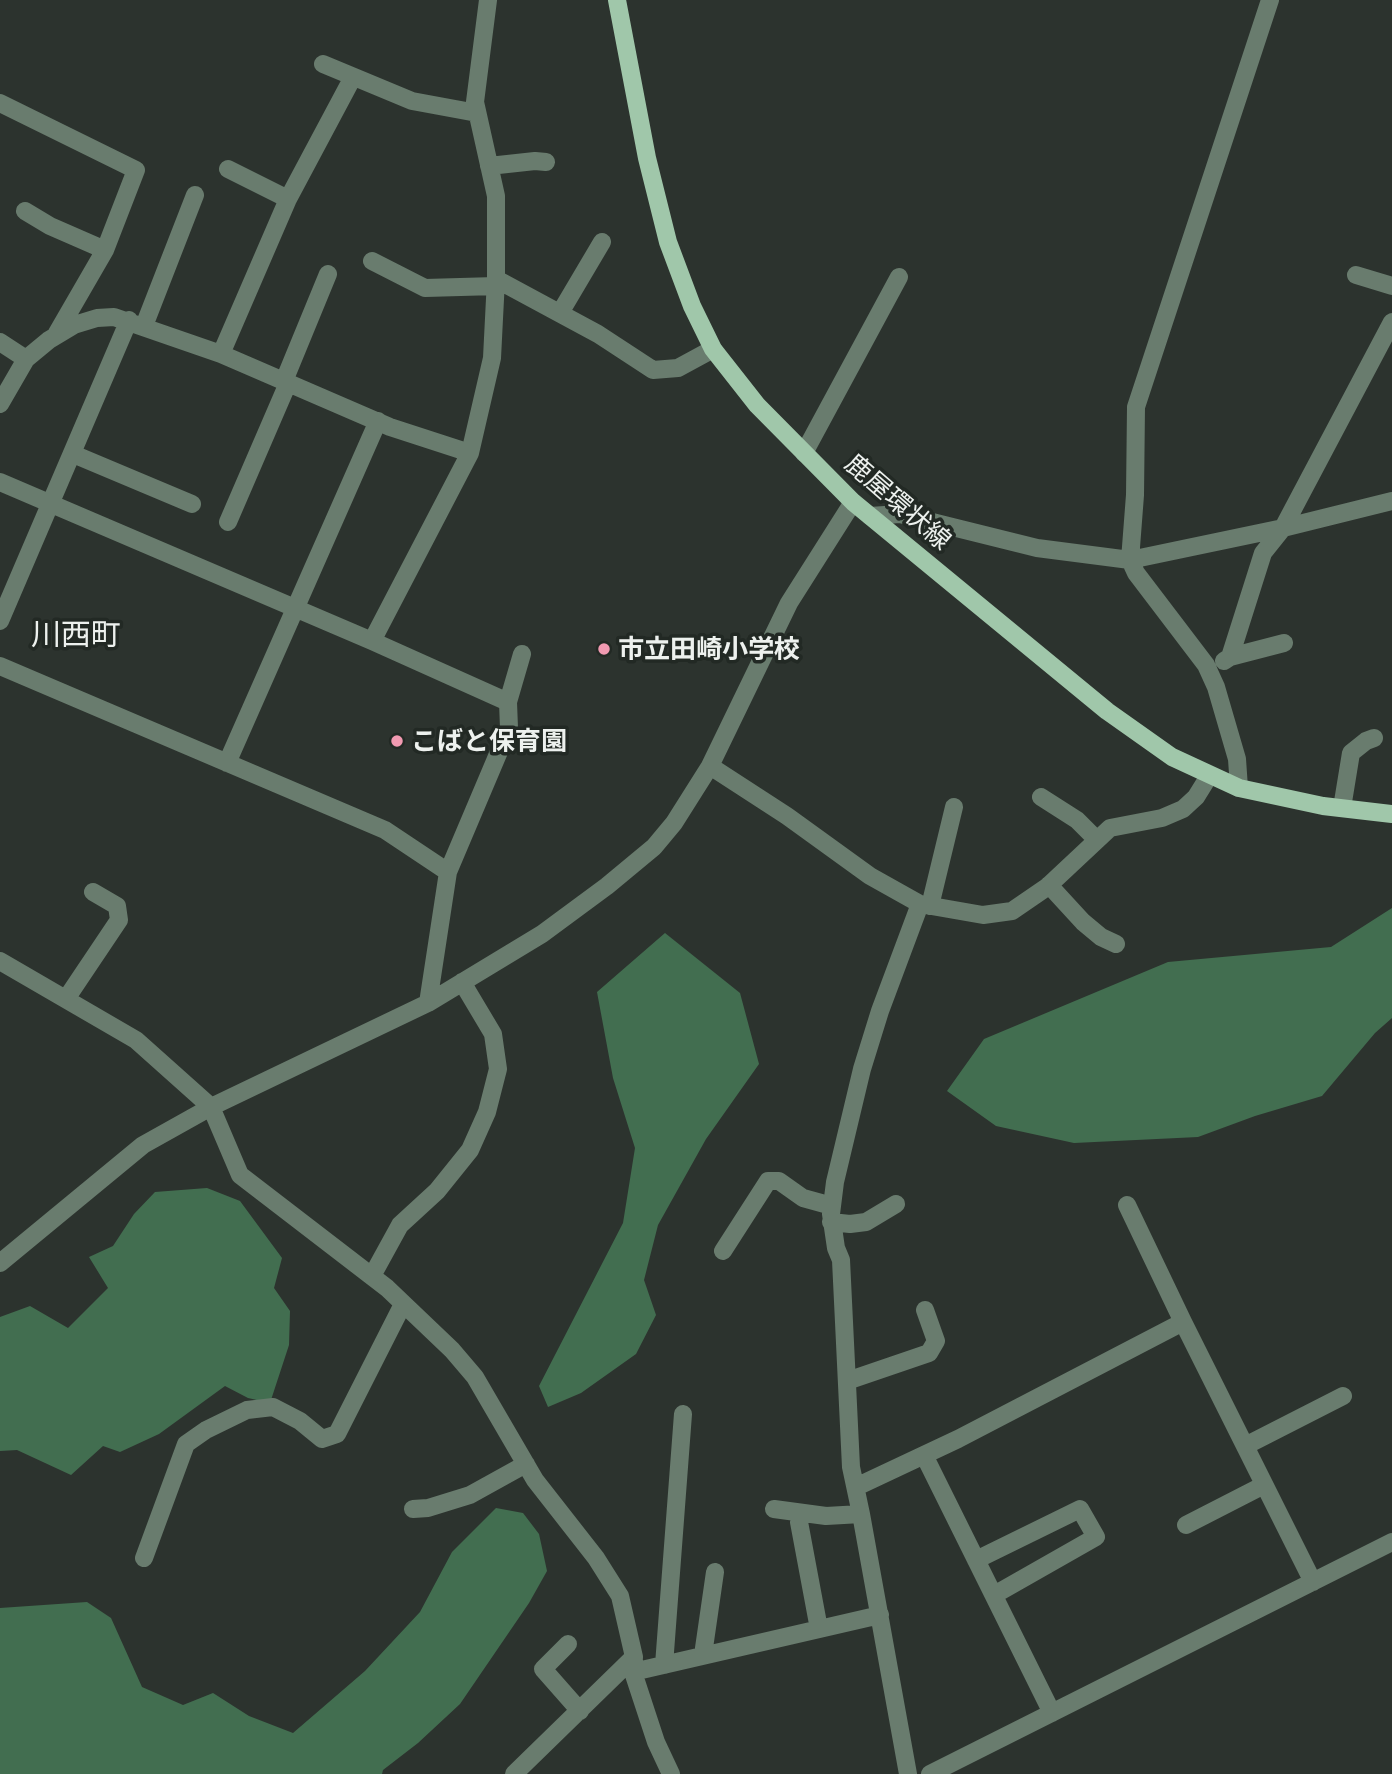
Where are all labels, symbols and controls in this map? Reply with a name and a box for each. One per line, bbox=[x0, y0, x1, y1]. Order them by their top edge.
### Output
street label: 鹿屋環状線 bbox=[839, 448, 957, 556]
district label: 川西町 bbox=[31, 617, 121, 653]
place label: 市立田崎小学校 bbox=[618, 633, 800, 665]
marker: 市立田崎小学校 bbox=[596, 641, 612, 657]
place label: こばと保育園 bbox=[411, 725, 567, 757]
marker: こばと保育園 bbox=[389, 733, 405, 749]

